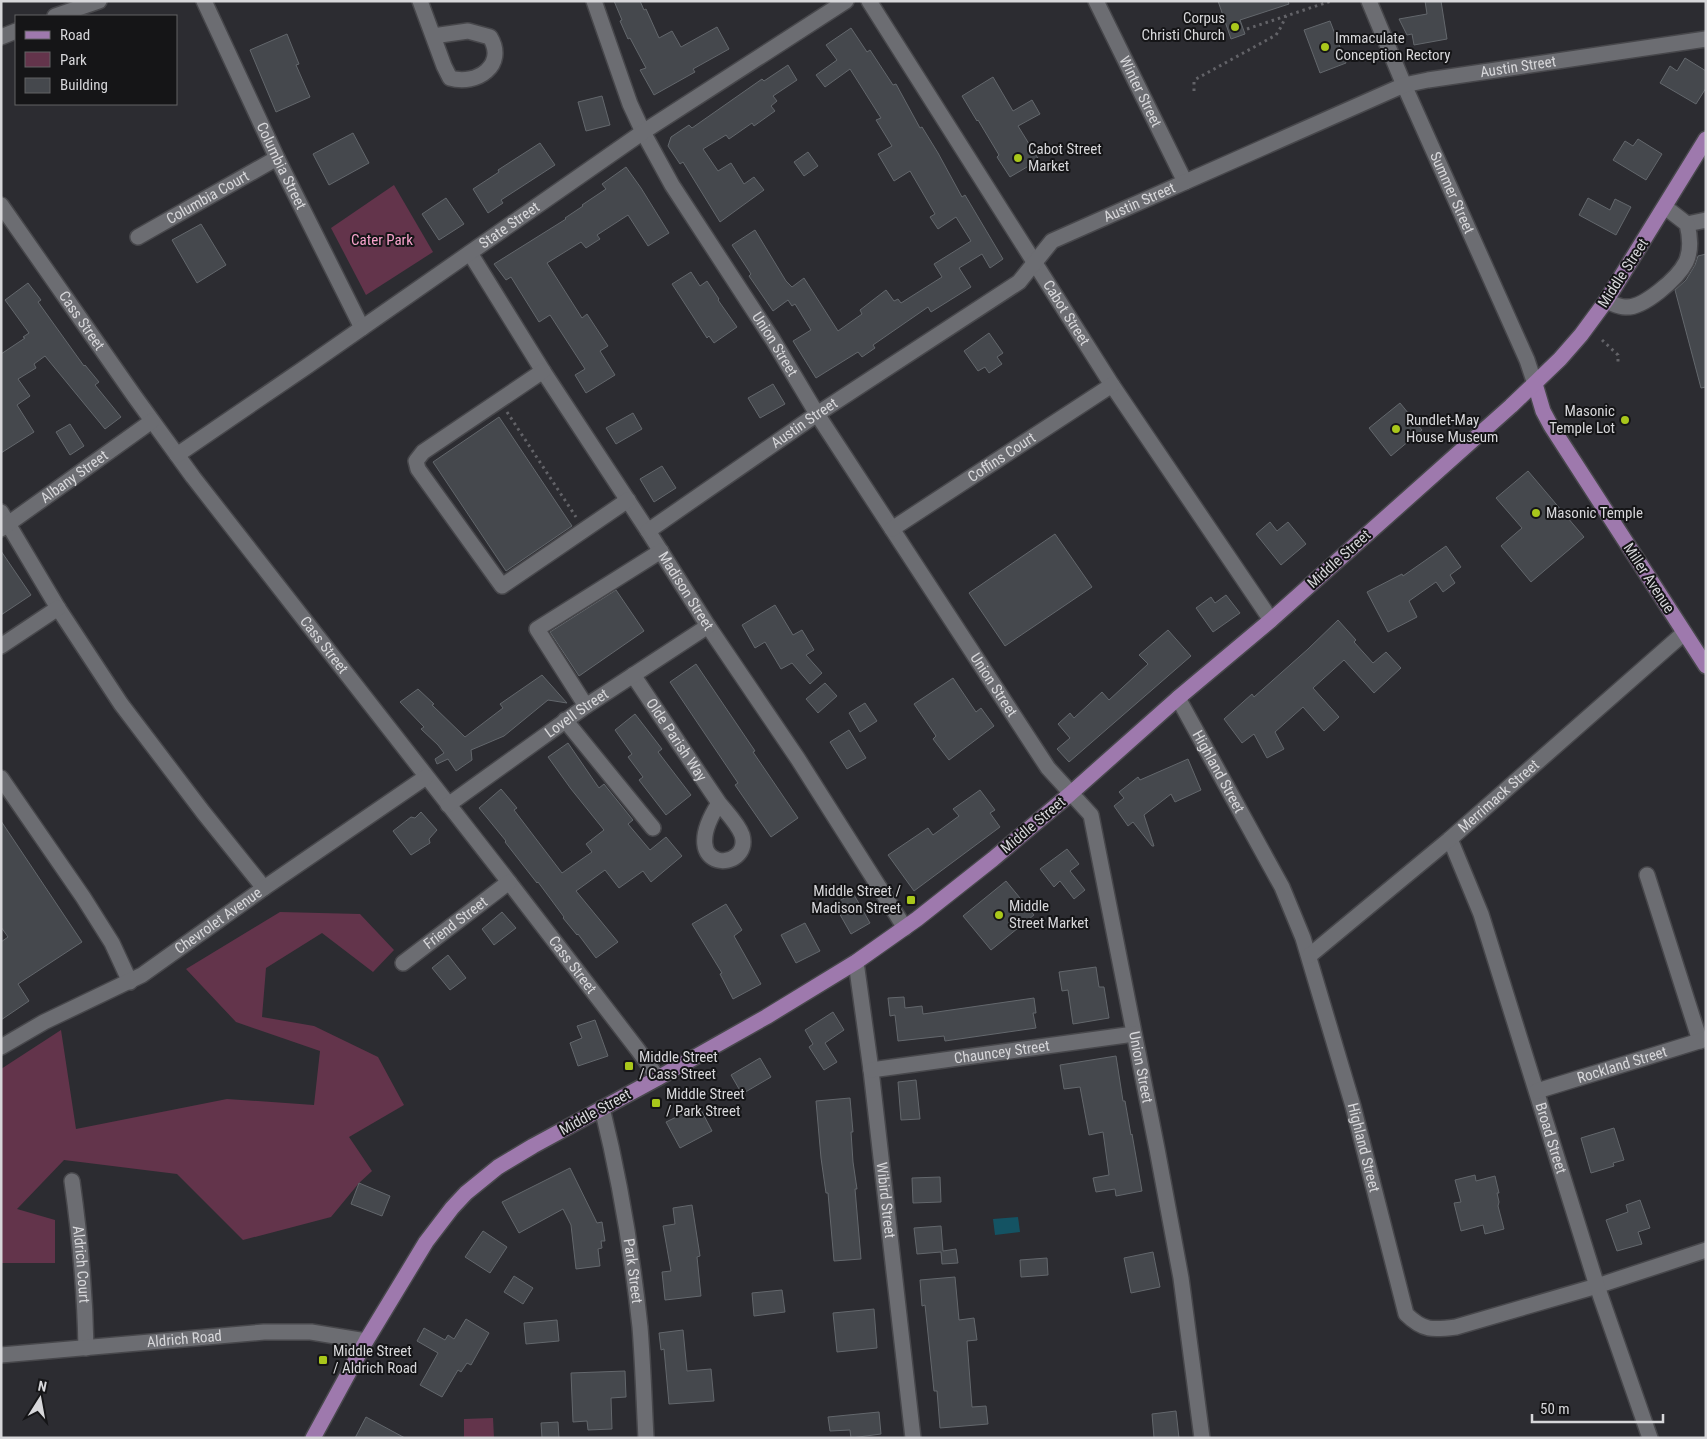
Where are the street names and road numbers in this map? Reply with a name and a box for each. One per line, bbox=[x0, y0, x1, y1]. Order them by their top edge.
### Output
street label: Austin Street bbox=[1479, 52, 1557, 81]
street label: Winter Street bbox=[1116, 53, 1166, 130]
street label: Columbia Street bbox=[253, 119, 310, 212]
street label: Summer Street bbox=[1426, 149, 1478, 237]
street label: Columbia Court bbox=[163, 167, 252, 228]
street label: Austin Street bbox=[1101, 179, 1178, 226]
street label: State Street bbox=[476, 198, 543, 253]
street label: Middle Street bbox=[1594, 235, 1652, 311]
street label: Cabot Street bbox=[1039, 277, 1094, 349]
street label: Cass Street bbox=[55, 288, 109, 354]
street label: Union Street bbox=[748, 309, 802, 380]
street label: Austin Street bbox=[768, 394, 841, 452]
street label: Coffins Court bbox=[964, 429, 1039, 486]
street label: Albany Street bbox=[37, 446, 112, 507]
street label: Middle Street bbox=[1304, 526, 1374, 592]
street label: Miller Avenue bbox=[1620, 540, 1678, 616]
street label: Madison Street bbox=[654, 548, 717, 634]
street label: Cass Street bbox=[296, 613, 352, 677]
street label: Union Street bbox=[966, 650, 1021, 720]
street label: Lovell Street bbox=[541, 685, 612, 742]
street label: Olde Parish Way bbox=[642, 695, 711, 785]
street label: Highland Street bbox=[1189, 727, 1248, 816]
street label: Merrimack Street bbox=[1454, 756, 1543, 837]
street label: Middle Street bbox=[997, 793, 1069, 857]
street label: Chevrolet Avenue bbox=[171, 884, 265, 958]
street label: Friend Street bbox=[420, 893, 491, 953]
street label: Cass Street bbox=[545, 932, 600, 997]
street label: Union Street bbox=[1125, 1030, 1157, 1105]
street label: Chauncey Street bbox=[953, 1037, 1051, 1068]
street label: Rockland Street bbox=[1575, 1043, 1669, 1087]
street label: Middle Street bbox=[556, 1085, 634, 1139]
street label: Broad Street bbox=[1531, 1100, 1570, 1176]
street label: Highland Street bbox=[1344, 1101, 1384, 1194]
street label: Wibird Street bbox=[873, 1161, 899, 1239]
street label: Aldrich Court bbox=[69, 1225, 93, 1304]
street label: Park Street bbox=[619, 1237, 646, 1304]
street label: Aldrich Road bbox=[146, 1327, 223, 1351]

